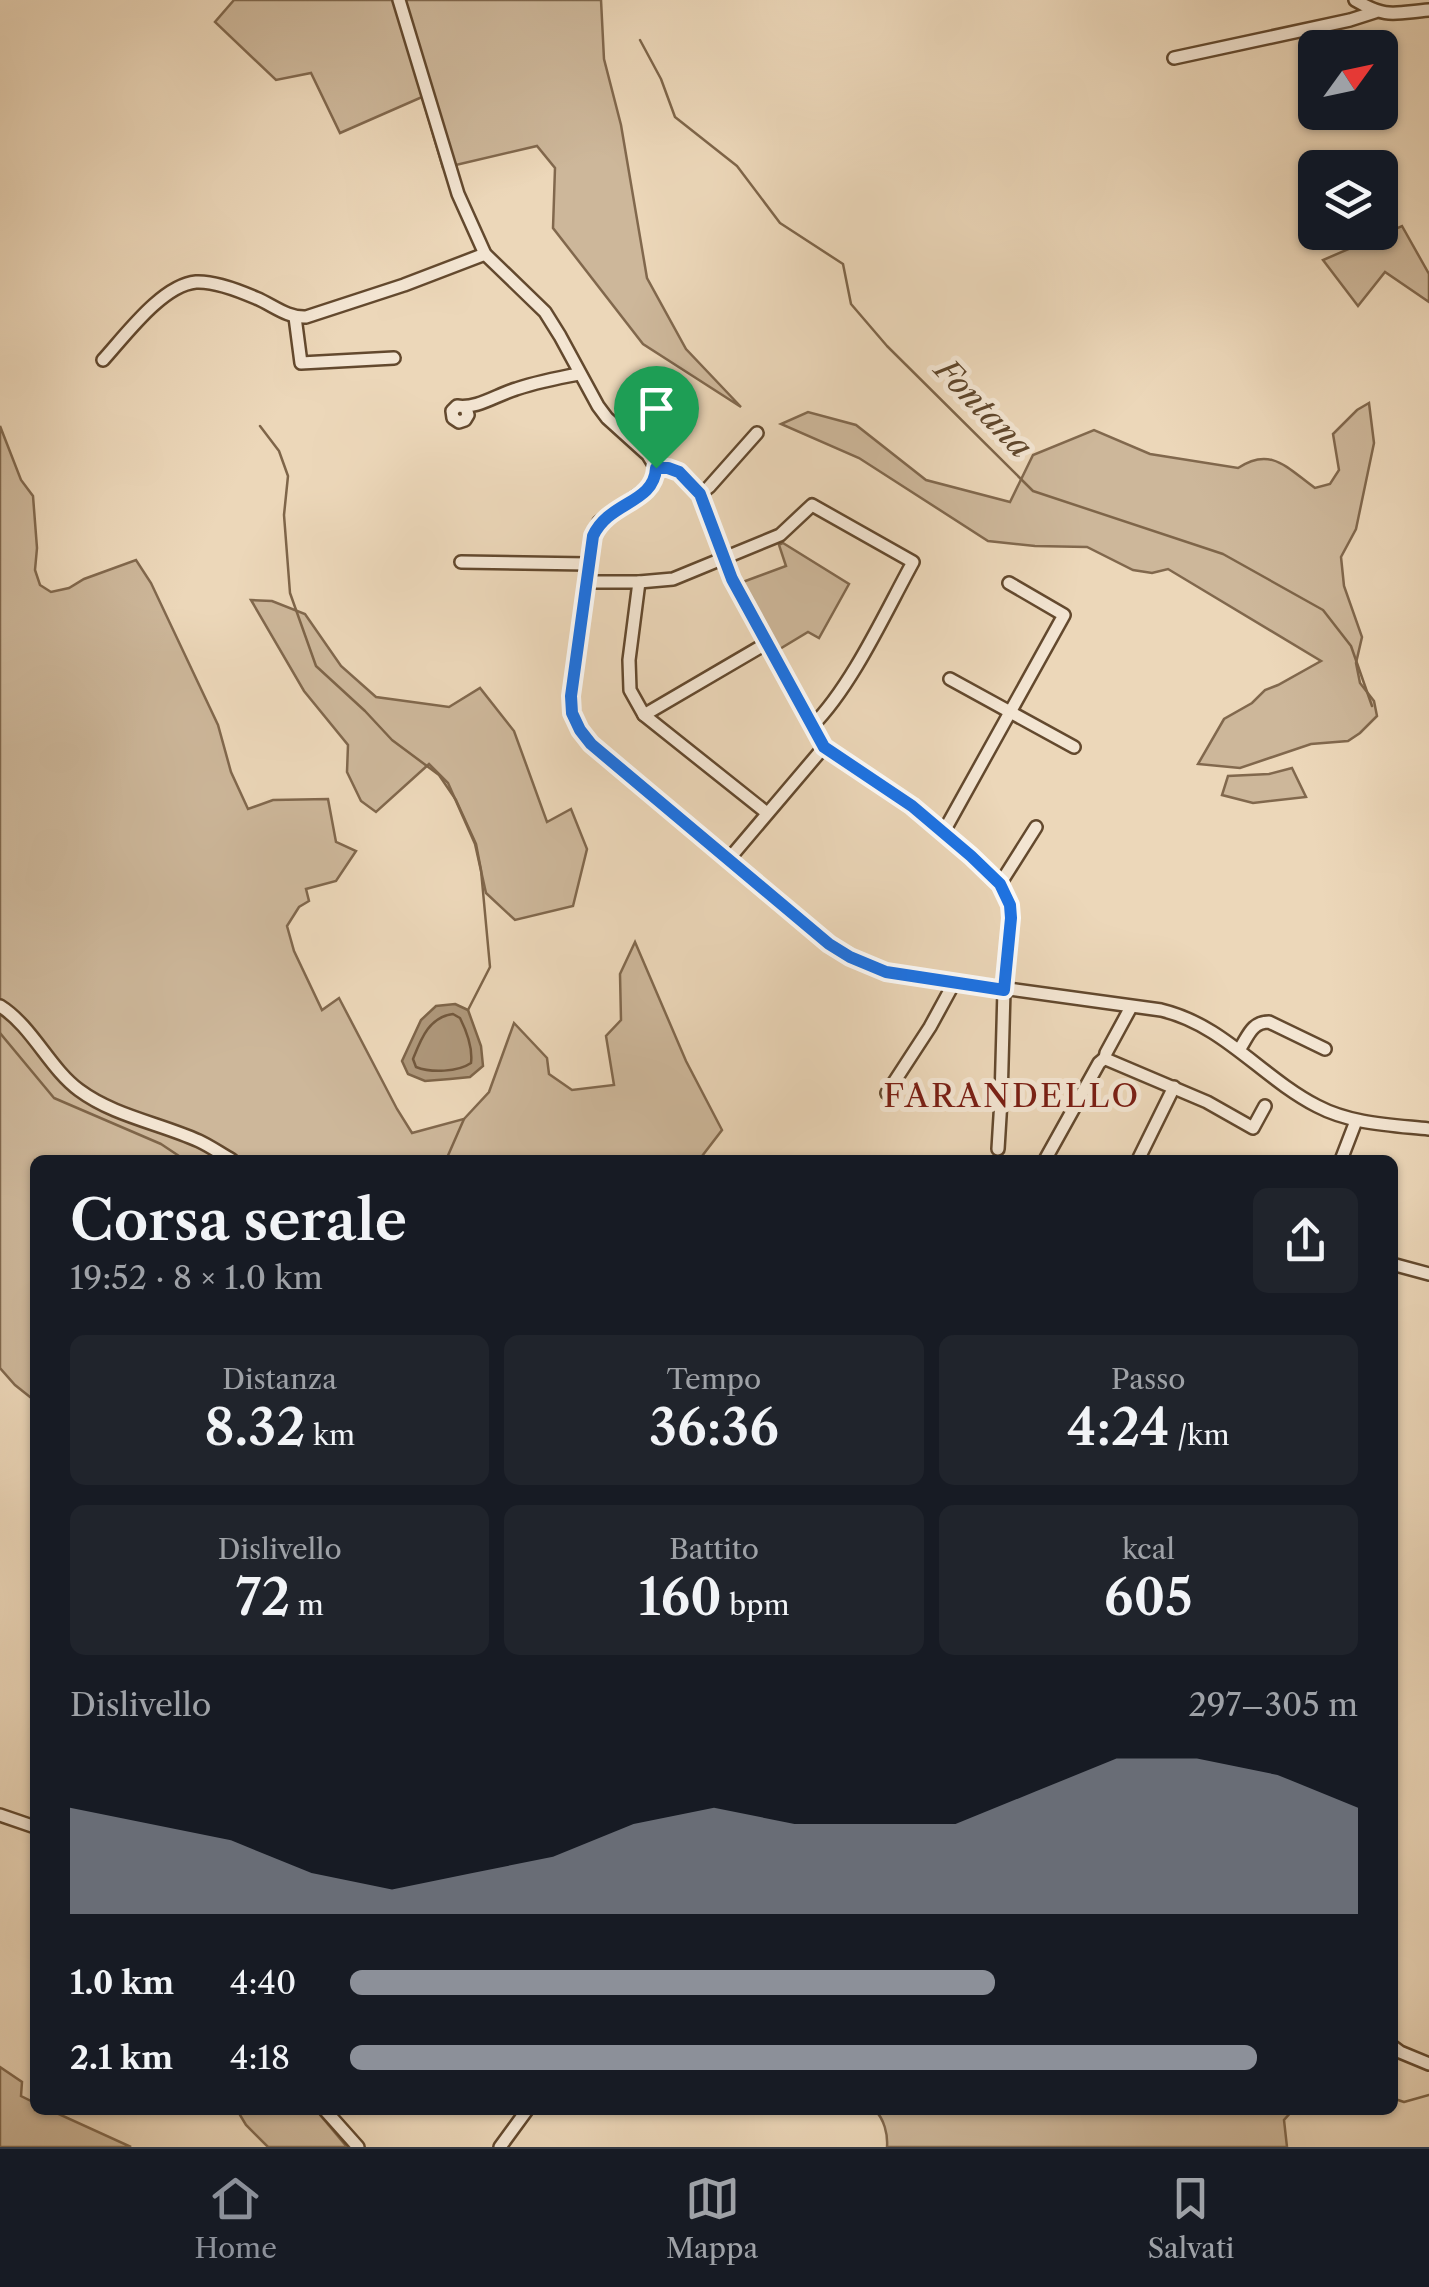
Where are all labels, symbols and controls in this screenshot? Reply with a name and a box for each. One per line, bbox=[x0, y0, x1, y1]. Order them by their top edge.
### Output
north arrow bbox=[1298, 30, 1398, 130]
map controls bbox=[1298, 30, 1398, 250]
button: layers bbox=[1298, 150, 1398, 250]
water label: Fontana bbox=[925, 348, 1041, 466]
pin bbox=[614, 366, 699, 469]
icon: arrive bbox=[629, 381, 684, 436]
district label: FARANDELLO bbox=[883, 1076, 1141, 1115]
text: Corsa serale bbox=[70, 1187, 407, 1254]
button: share bbox=[1253, 1188, 1358, 1293]
text: 19:52 · 8 × 1.0 km bbox=[70, 1258, 323, 1297]
text: Distanza bbox=[222, 1362, 337, 1396]
text: Tempo bbox=[667, 1362, 761, 1396]
text: Passo bbox=[1111, 1362, 1186, 1396]
text: 8.32 bbox=[204, 1396, 305, 1458]
text: 36:36 bbox=[649, 1396, 779, 1458]
text: 4:24 bbox=[1067, 1396, 1170, 1458]
text: km bbox=[305, 1418, 355, 1452]
text: /km bbox=[1170, 1418, 1230, 1452]
text: Dislivello bbox=[218, 1532, 342, 1566]
text: Battito bbox=[669, 1532, 759, 1566]
text: kcal bbox=[1122, 1532, 1175, 1566]
text: 72 bbox=[235, 1566, 290, 1628]
text: 160 bbox=[638, 1566, 722, 1628]
text: 605 bbox=[1104, 1566, 1193, 1628]
text: m bbox=[290, 1588, 324, 1622]
text: bpm bbox=[722, 1588, 790, 1622]
text: Dislivello bbox=[70, 1685, 212, 1724]
text: 297–305 m bbox=[1188, 1685, 1358, 1724]
text: 1.0 km bbox=[70, 1963, 174, 2002]
text: 4:40 bbox=[230, 1963, 296, 2002]
text: 2.1 km bbox=[70, 2038, 173, 2077]
text: 4:18 bbox=[230, 2038, 290, 2077]
tab: Home bbox=[195, 2171, 277, 2265]
tab: Mappa bbox=[666, 2171, 758, 2265]
tab: Salvati bbox=[1147, 2171, 1234, 2265]

